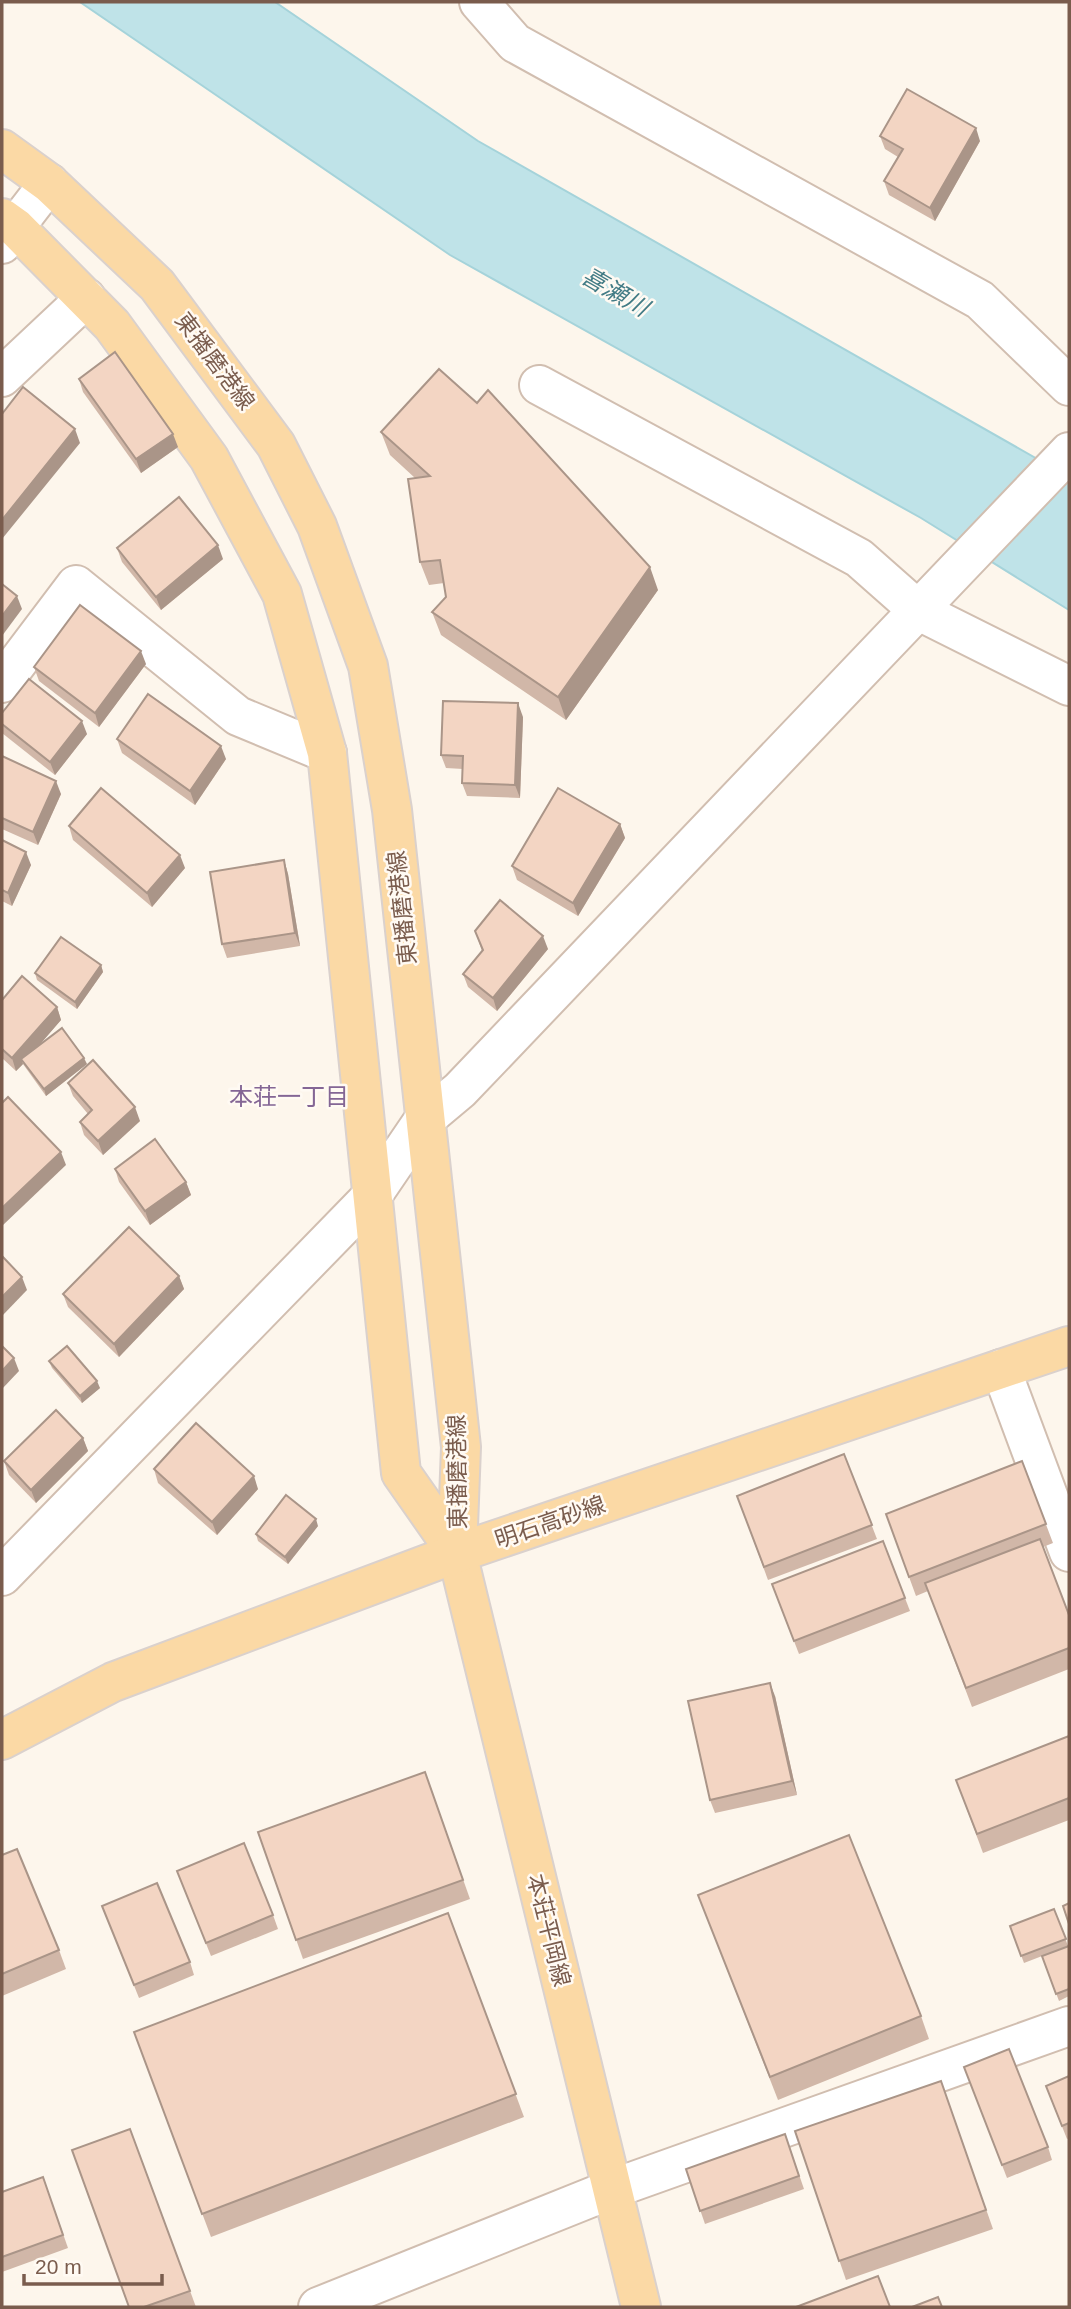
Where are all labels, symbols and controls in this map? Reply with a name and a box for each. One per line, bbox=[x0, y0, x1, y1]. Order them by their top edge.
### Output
water label: 喜瀬川 bbox=[577, 262, 656, 323]
street label: 東播磨港線 bbox=[170, 307, 260, 415]
street label: 東播磨港線 bbox=[383, 849, 421, 967]
district label: 本荘一丁目 bbox=[229, 1083, 349, 1110]
street label: 東播磨港線 bbox=[443, 1414, 471, 1530]
street label: 明石高砂線 bbox=[491, 1491, 609, 1553]
street label: 本荘平岡線 bbox=[522, 1871, 576, 1989]
scale bar bbox=[24, 2242, 163, 2286]
text: 20 m bbox=[35, 2255, 82, 2278]

